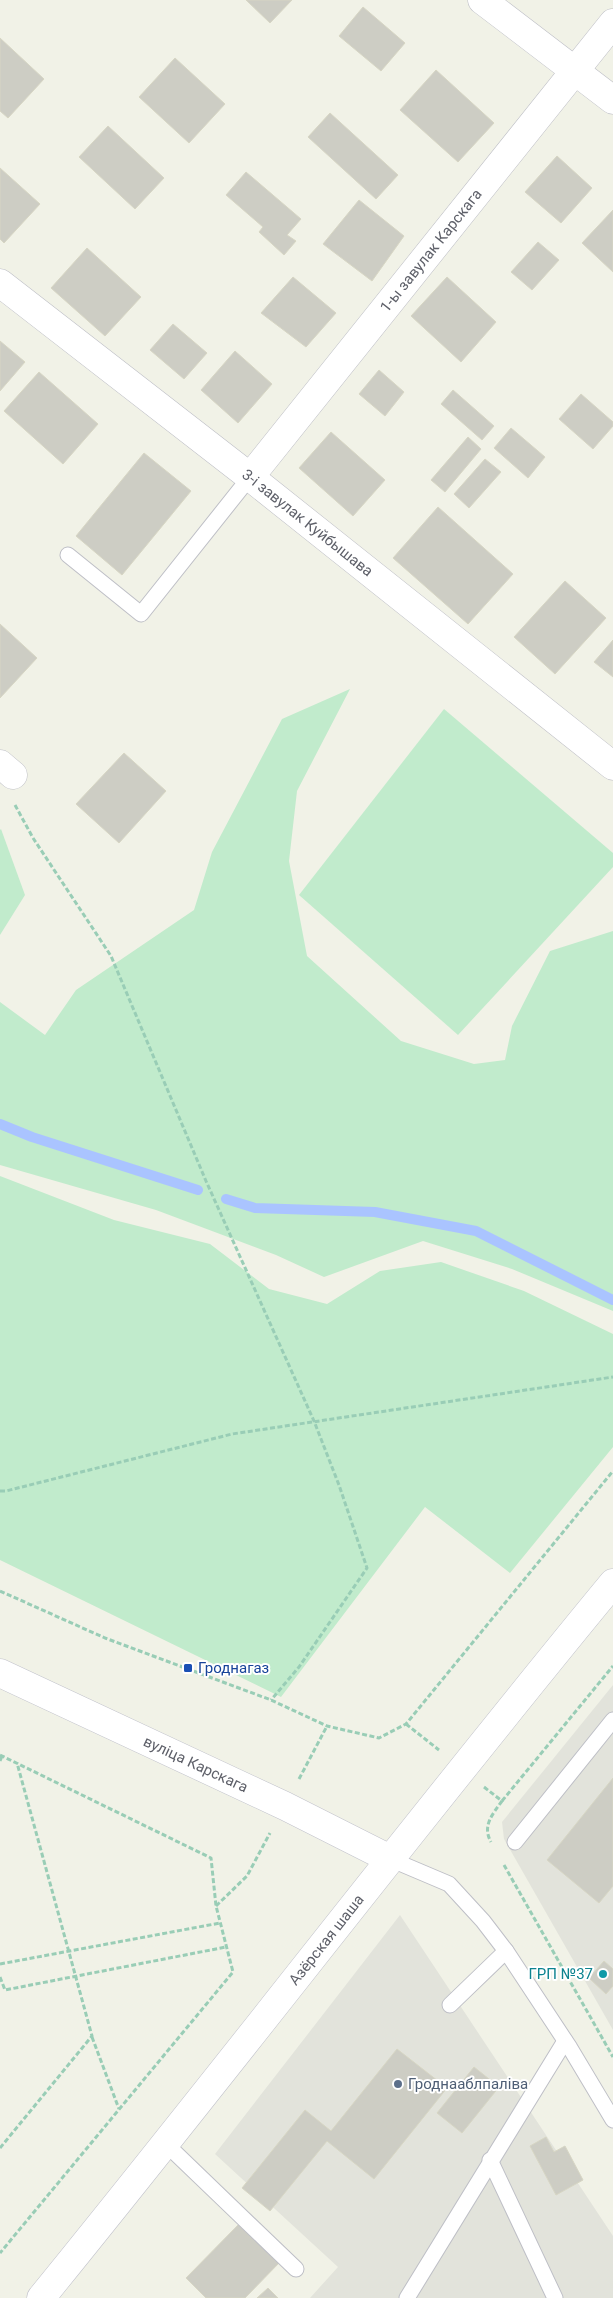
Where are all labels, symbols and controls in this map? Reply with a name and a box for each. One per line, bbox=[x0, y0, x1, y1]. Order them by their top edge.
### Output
street label: 1-ы завулак Карскага bbox=[376, 185, 486, 316]
street label: 3-і завулак Куйбышава bbox=[239, 465, 376, 580]
place label: Гроднагаз bbox=[198, 1659, 269, 1677]
marker: Гроднагаз bbox=[182, 1662, 194, 1674]
street label: вуліца Карскага bbox=[141, 1732, 251, 1796]
street label: Азёрская шаша bbox=[285, 1891, 368, 1989]
place label: ГРП №37 bbox=[528, 1965, 593, 1983]
marker: ГРП №37 bbox=[597, 1968, 609, 1980]
place label: Гроднааблпаліва bbox=[408, 2075, 528, 2093]
marker: Гроднааблпаліва bbox=[392, 2078, 404, 2090]

